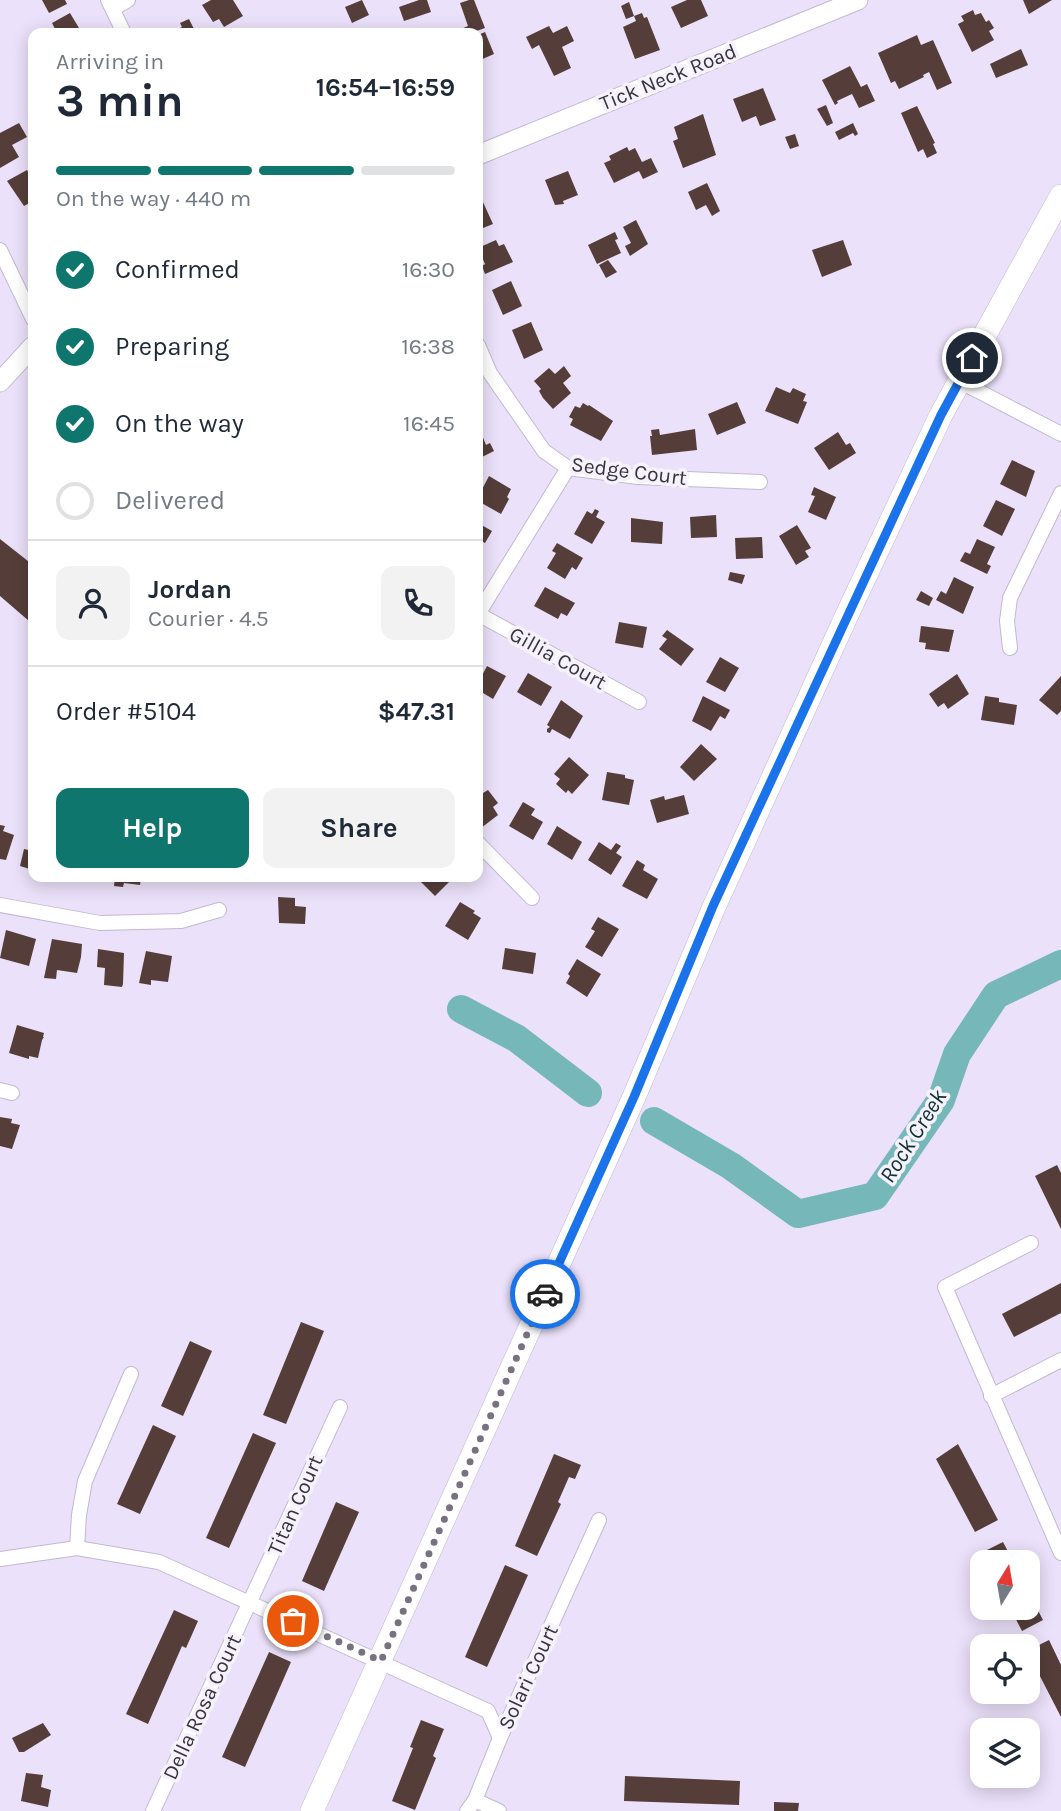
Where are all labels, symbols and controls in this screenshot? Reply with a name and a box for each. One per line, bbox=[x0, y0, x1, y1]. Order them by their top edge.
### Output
street label: Tick Neck Road bbox=[596, 39, 740, 115]
text: Arriving in bbox=[56, 48, 164, 75]
text: 16:54–16:59 bbox=[316, 72, 455, 103]
text: 3 min bbox=[56, 74, 184, 128]
text: On the way · 440 m bbox=[56, 185, 251, 212]
icon: check bbox=[56, 251, 94, 289]
text: Confirmed bbox=[115, 254, 240, 285]
text: 16:30 bbox=[402, 256, 455, 283]
icon: check bbox=[56, 328, 94, 366]
pin bbox=[942, 328, 1002, 388]
text: Preparing bbox=[115, 331, 229, 362]
text: 16:38 bbox=[401, 333, 455, 360]
icon: home bbox=[953, 339, 991, 377]
icon: check bbox=[56, 405, 94, 443]
text: On the way bbox=[115, 408, 244, 439]
text: 16:45 bbox=[403, 410, 455, 437]
street label: Sedge Court bbox=[570, 452, 688, 490]
text: Delivered bbox=[115, 485, 225, 516]
button: person bbox=[56, 566, 130, 640]
button: phone bbox=[381, 566, 455, 640]
text: Jordan bbox=[148, 574, 232, 605]
text: Courier · 4.5 bbox=[148, 605, 269, 632]
street label: Gillia Court bbox=[505, 622, 611, 694]
text: Order #5104 bbox=[56, 696, 196, 727]
text: $47.31 bbox=[378, 696, 455, 727]
button: Help bbox=[56, 788, 249, 868]
button: Share bbox=[263, 788, 455, 868]
water label: Rock Creek bbox=[874, 1084, 952, 1188]
courier bbox=[510, 1259, 580, 1329]
icon: car bbox=[526, 1275, 564, 1313]
street label: Titan Court bbox=[262, 1451, 328, 1559]
north arrow bbox=[970, 1550, 1040, 1620]
map controls bbox=[970, 1550, 1040, 1788]
pin bbox=[263, 1591, 323, 1651]
icon: bag bbox=[274, 1602, 312, 1640]
street label: Solari Court bbox=[493, 1621, 563, 1733]
street label: Della Rosa Court bbox=[158, 1631, 246, 1783]
button: locate bbox=[970, 1634, 1040, 1704]
button: layers bbox=[970, 1718, 1040, 1788]

